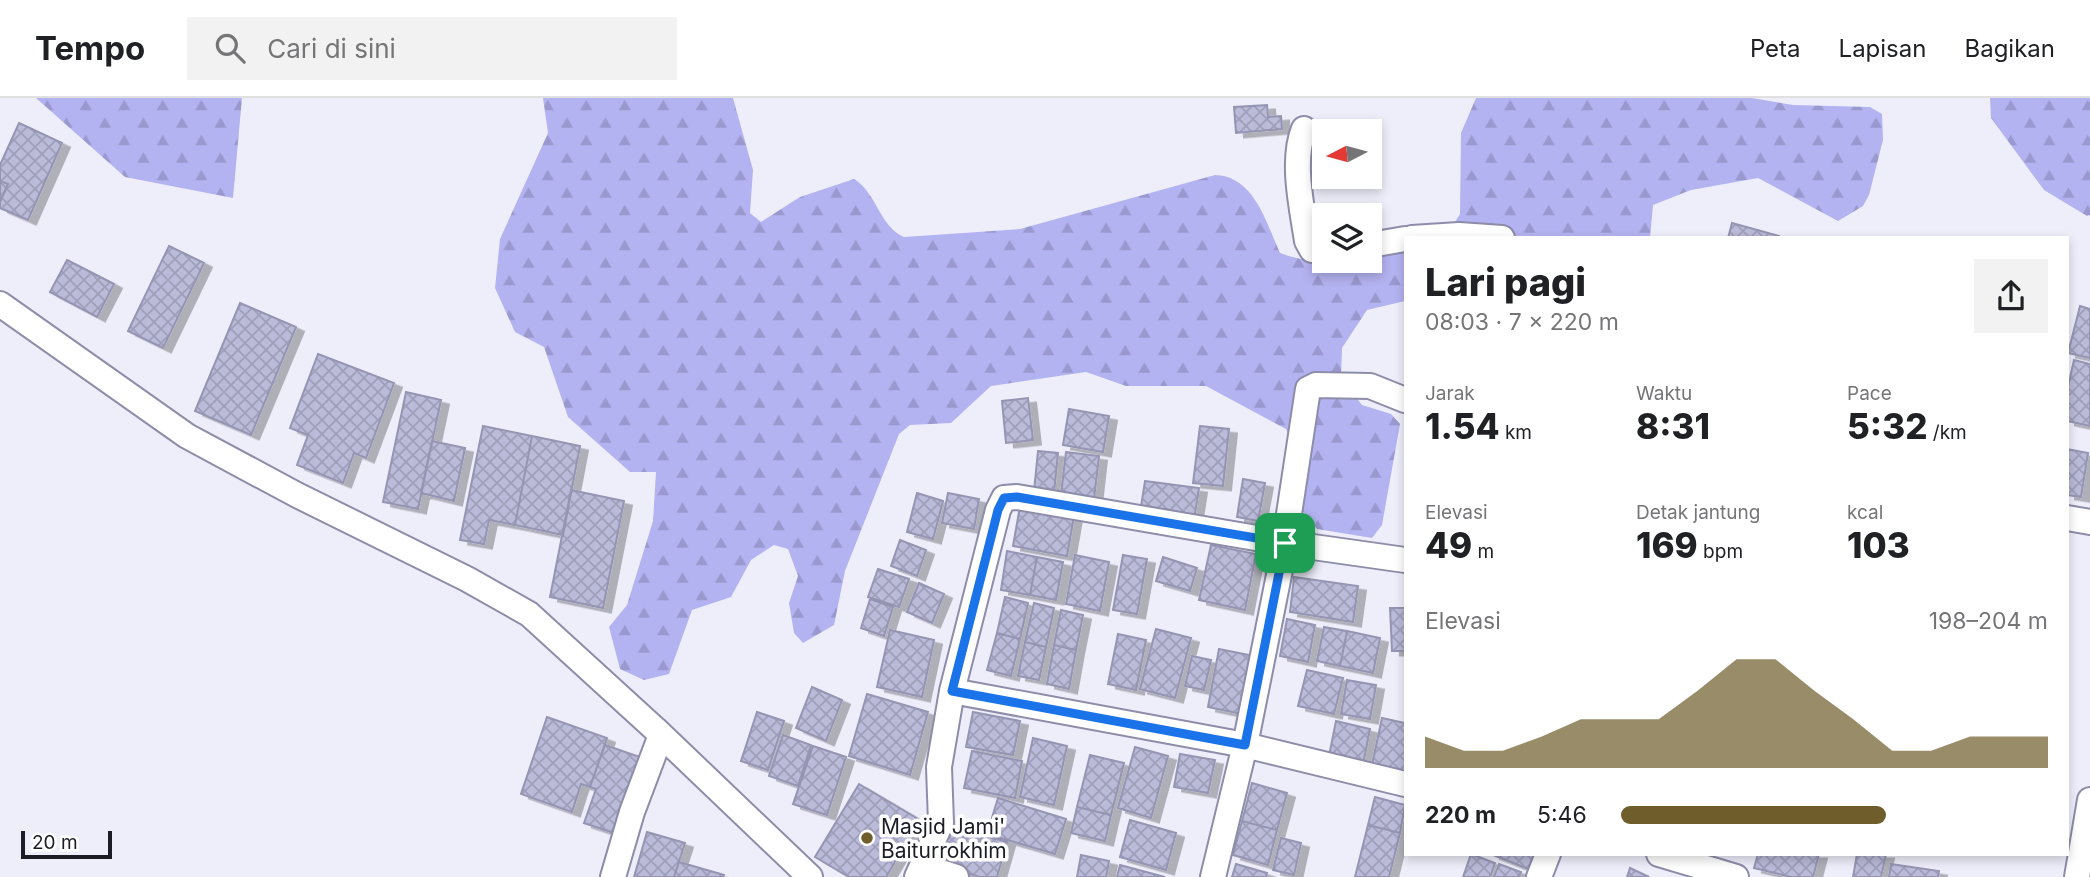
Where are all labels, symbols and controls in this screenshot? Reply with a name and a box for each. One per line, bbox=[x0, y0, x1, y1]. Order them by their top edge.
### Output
search box bbox=[187, 17, 677, 80]
text: Tempo bbox=[35, 28, 145, 68]
icon: search bbox=[211, 29, 249, 67]
text: Cari di sini bbox=[267, 33, 396, 64]
text: Peta bbox=[1750, 34, 1801, 63]
text: Lapisan bbox=[1839, 34, 1926, 63]
text: Bagikan bbox=[1964, 34, 2055, 63]
north arrow bbox=[1312, 119, 1382, 189]
map controls bbox=[1312, 119, 1382, 273]
button: layers bbox=[1312, 203, 1382, 273]
text: Lari pagi bbox=[1425, 259, 1586, 305]
button: share bbox=[1974, 259, 2048, 333]
text: 08:03 · 7 × 220 m bbox=[1425, 308, 1619, 336]
text: Jarak bbox=[1425, 382, 1475, 405]
text: Waktu bbox=[1636, 382, 1692, 405]
text: Pace bbox=[1847, 382, 1892, 405]
text: 1.54 bbox=[1425, 405, 1500, 447]
text: 8:31 bbox=[1636, 405, 1710, 447]
text: 5:32 bbox=[1847, 405, 1927, 447]
text: km bbox=[1500, 421, 1532, 444]
text: /km bbox=[1927, 421, 1967, 444]
text: Elevasi bbox=[1425, 501, 1488, 524]
text: Detak jantung bbox=[1636, 501, 1760, 524]
text: kcal bbox=[1847, 501, 1883, 524]
pin bbox=[1255, 513, 1315, 573]
icon: arrive bbox=[1266, 524, 1304, 562]
text: 49 bbox=[1425, 524, 1472, 566]
text: 169 bbox=[1636, 524, 1698, 566]
text: 103 bbox=[1847, 524, 1910, 566]
text: m bbox=[1472, 540, 1494, 563]
text: bpm bbox=[1698, 540, 1743, 563]
text: Elevasi bbox=[1425, 607, 1501, 635]
text: 198–204 m bbox=[1929, 607, 2048, 635]
text: 220 m bbox=[1425, 801, 1496, 829]
text: 5:46 bbox=[1537, 801, 1587, 829]
place label: Masjid Jami' Baiturrokhim bbox=[881, 814, 1007, 863]
scale bar bbox=[21, 828, 112, 860]
marker: Masjid Jami' Baiturrokhim bbox=[859, 830, 875, 846]
text: 20 m bbox=[32, 831, 78, 854]

